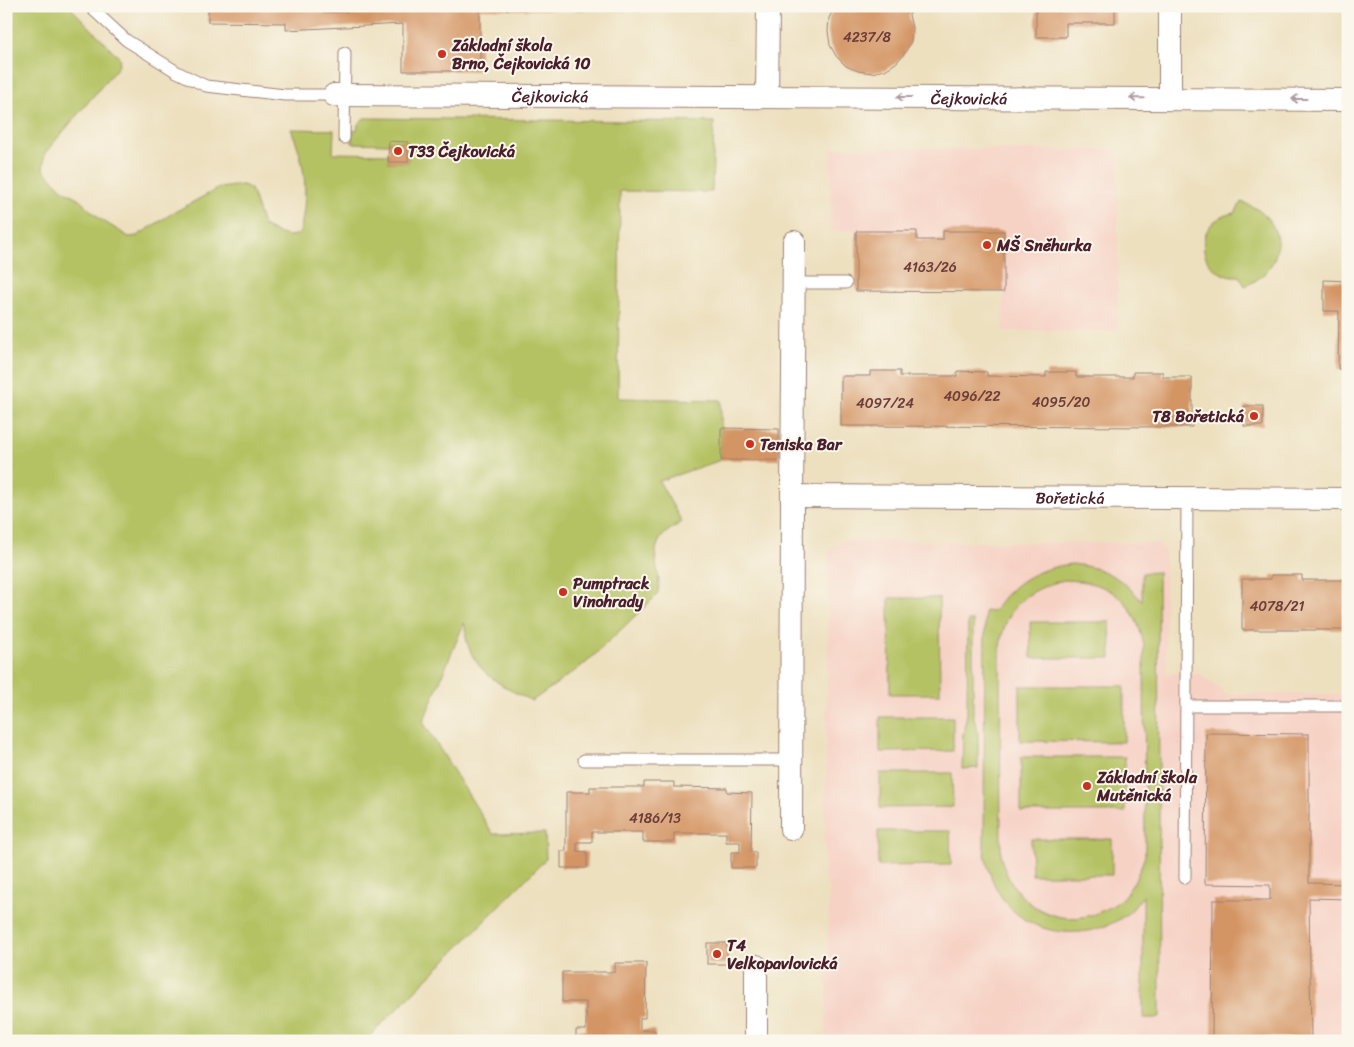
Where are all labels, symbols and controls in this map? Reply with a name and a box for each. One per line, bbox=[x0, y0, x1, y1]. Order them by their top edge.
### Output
house number: 4237/8 bbox=[843, 25, 891, 50]
place label: Základní škola Brno, Čejkovická 10 bbox=[451, 31, 591, 78]
marker: Základní škola Brno, Čejkovická 10 bbox=[436, 48, 448, 60]
street label: Čejkovická bbox=[512, 81, 588, 111]
street label: Čejkovická bbox=[931, 83, 1007, 113]
one-way arrow bbox=[896, 92, 912, 102]
one-way arrow bbox=[1129, 94, 1145, 103]
one-way arrow bbox=[1291, 94, 1308, 104]
place label: T33 Čejkovická bbox=[408, 137, 515, 166]
marker: T33 Čejkovická bbox=[392, 145, 404, 157]
place label: MŠ Sněhurka bbox=[996, 231, 1092, 260]
marker: MŠ Sněhurka bbox=[981, 239, 993, 251]
house number: 4163/26 bbox=[903, 255, 957, 280]
house number: 4096/22 bbox=[943, 384, 1001, 409]
house number: 4095/20 bbox=[1032, 390, 1090, 415]
house number: 4097/24 bbox=[856, 391, 914, 416]
place label: T8 Bořetická bbox=[1152, 402, 1244, 431]
marker: T8 Bořetická bbox=[1248, 410, 1260, 422]
place label: Teniska Bar bbox=[760, 430, 843, 459]
marker: Teniska Bar bbox=[744, 438, 756, 450]
street label: Bořetická bbox=[1035, 483, 1105, 512]
place label: Pumptrack Vinohrady bbox=[573, 569, 650, 616]
marker: Pumptrack Vinohrady bbox=[557, 586, 569, 598]
house number: 4078/21 bbox=[1249, 594, 1305, 619]
place label: Základní škola Mutěnická bbox=[1096, 763, 1198, 810]
marker: Základní škola Mutěnická bbox=[1081, 780, 1093, 792]
house number: 4186/13 bbox=[629, 806, 681, 831]
place label: T4 Velkopavlovická bbox=[727, 931, 838, 978]
marker: T4 Velkopavlovická bbox=[711, 948, 723, 960]

